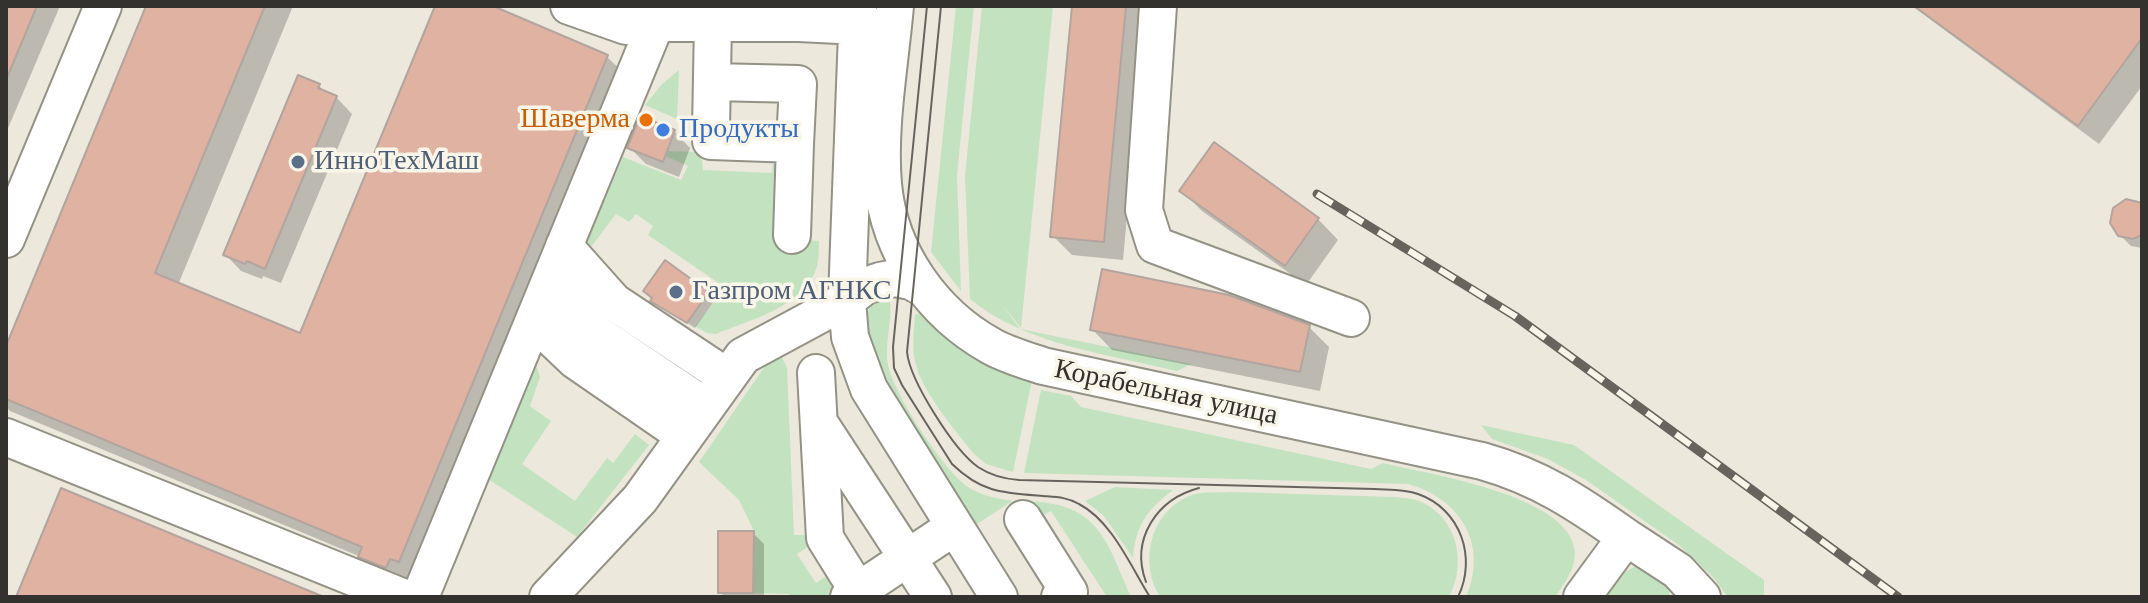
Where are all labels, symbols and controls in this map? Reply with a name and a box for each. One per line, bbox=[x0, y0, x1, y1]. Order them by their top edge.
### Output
place label: Шаверма bbox=[520, 103, 630, 137]
marker: Шаверма bbox=[637, 111, 655, 129]
place label: Продукты bbox=[679, 113, 799, 147]
marker: Продукты bbox=[654, 121, 672, 139]
place label: ИнноТехМаш bbox=[314, 145, 479, 179]
marker: ИнноТехМаш bbox=[289, 153, 307, 171]
place label: Газпром АГНКС bbox=[692, 275, 891, 309]
marker: Газпром АГНКС bbox=[667, 283, 685, 301]
street label: Корабельная улица bbox=[1051, 353, 1281, 433]

